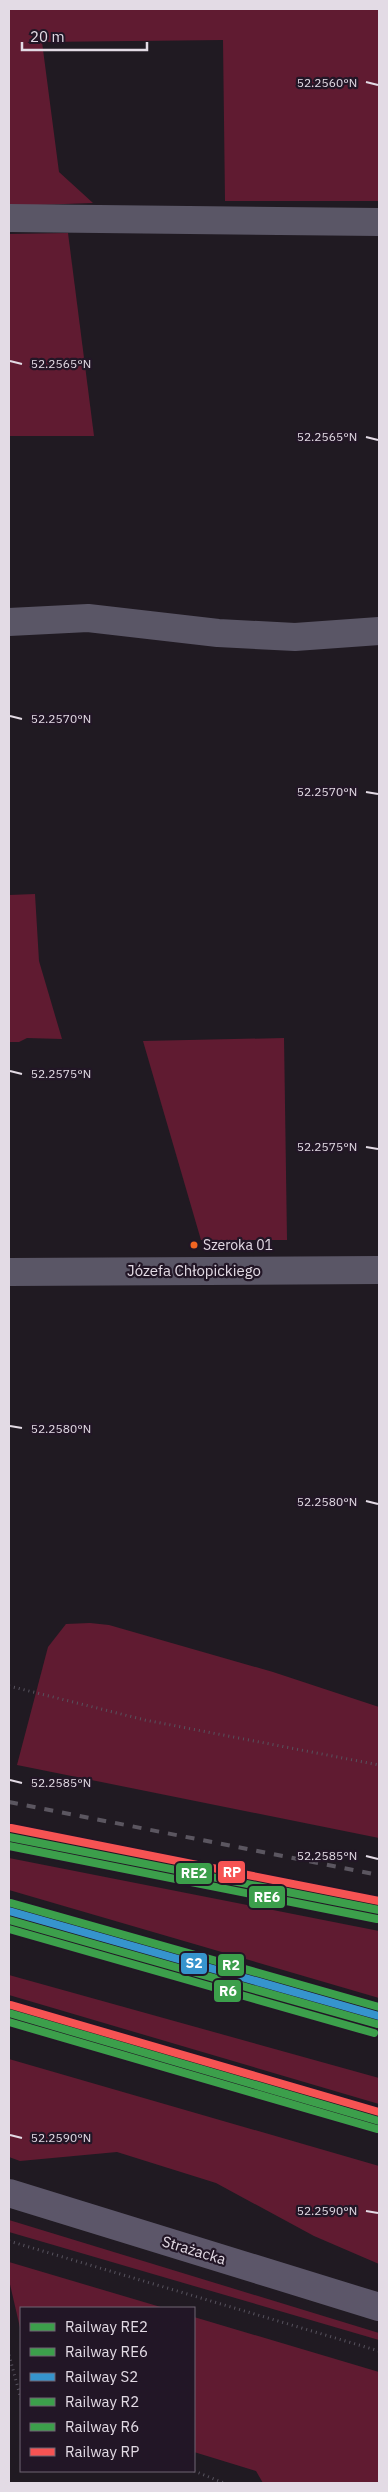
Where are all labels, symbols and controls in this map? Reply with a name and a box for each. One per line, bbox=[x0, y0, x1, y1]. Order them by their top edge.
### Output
scale bar bbox=[22, 20, 148, 52]
text: 20 m bbox=[30, 27, 65, 46]
text: 52.2560°N bbox=[297, 75, 357, 90]
text: 52.2565°N bbox=[31, 356, 91, 371]
text: 52.2565°N bbox=[297, 429, 357, 444]
text: 52.2570°N bbox=[31, 711, 91, 726]
text: 52.2570°N bbox=[297, 784, 357, 799]
text: 52.2575°N bbox=[31, 1066, 91, 1081]
text: 52.2575°N bbox=[297, 1139, 357, 1154]
place label: Szeroka 01 bbox=[203, 1236, 273, 1254]
marker: Szeroka 01 bbox=[189, 1240, 199, 1250]
street label: Józefa Chłopickiego bbox=[127, 1261, 261, 1280]
text: 52.2580°N bbox=[31, 1421, 91, 1436]
text: 52.2580°N bbox=[297, 1494, 357, 1509]
text: 52.2585°N bbox=[31, 1775, 91, 1790]
text: 52.2585°N bbox=[297, 1848, 357, 1863]
line badge: RP bbox=[217, 1860, 246, 1884]
line badge: RE2 bbox=[175, 1862, 213, 1885]
text: RP bbox=[223, 1863, 241, 1881]
text: RE2 bbox=[181, 1864, 207, 1882]
line badge: RE6 bbox=[248, 1885, 286, 1909]
text: RE6 bbox=[254, 1888, 280, 1906]
line badge: S2 bbox=[180, 1952, 208, 1975]
line badge: R2 bbox=[217, 1953, 245, 1977]
text: S2 bbox=[185, 1954, 203, 1972]
text: R2 bbox=[222, 1956, 240, 1974]
line badge: R6 bbox=[213, 1979, 242, 2003]
text: R6 bbox=[219, 1982, 237, 2000]
text: 52.2590°N bbox=[31, 2130, 91, 2145]
text: 52.2590°N bbox=[297, 2203, 357, 2218]
street label: Strażacka bbox=[160, 2231, 228, 2269]
legend bbox=[20, 2307, 195, 2472]
text: Railway RE2 bbox=[65, 2317, 148, 2336]
text: Railway RE6 bbox=[65, 2342, 148, 2361]
text: Railway S2 bbox=[65, 2367, 138, 2386]
text: Railway R2 bbox=[65, 2392, 139, 2411]
text: Railway R6 bbox=[65, 2417, 139, 2436]
text: Railway RP bbox=[65, 2442, 139, 2461]

